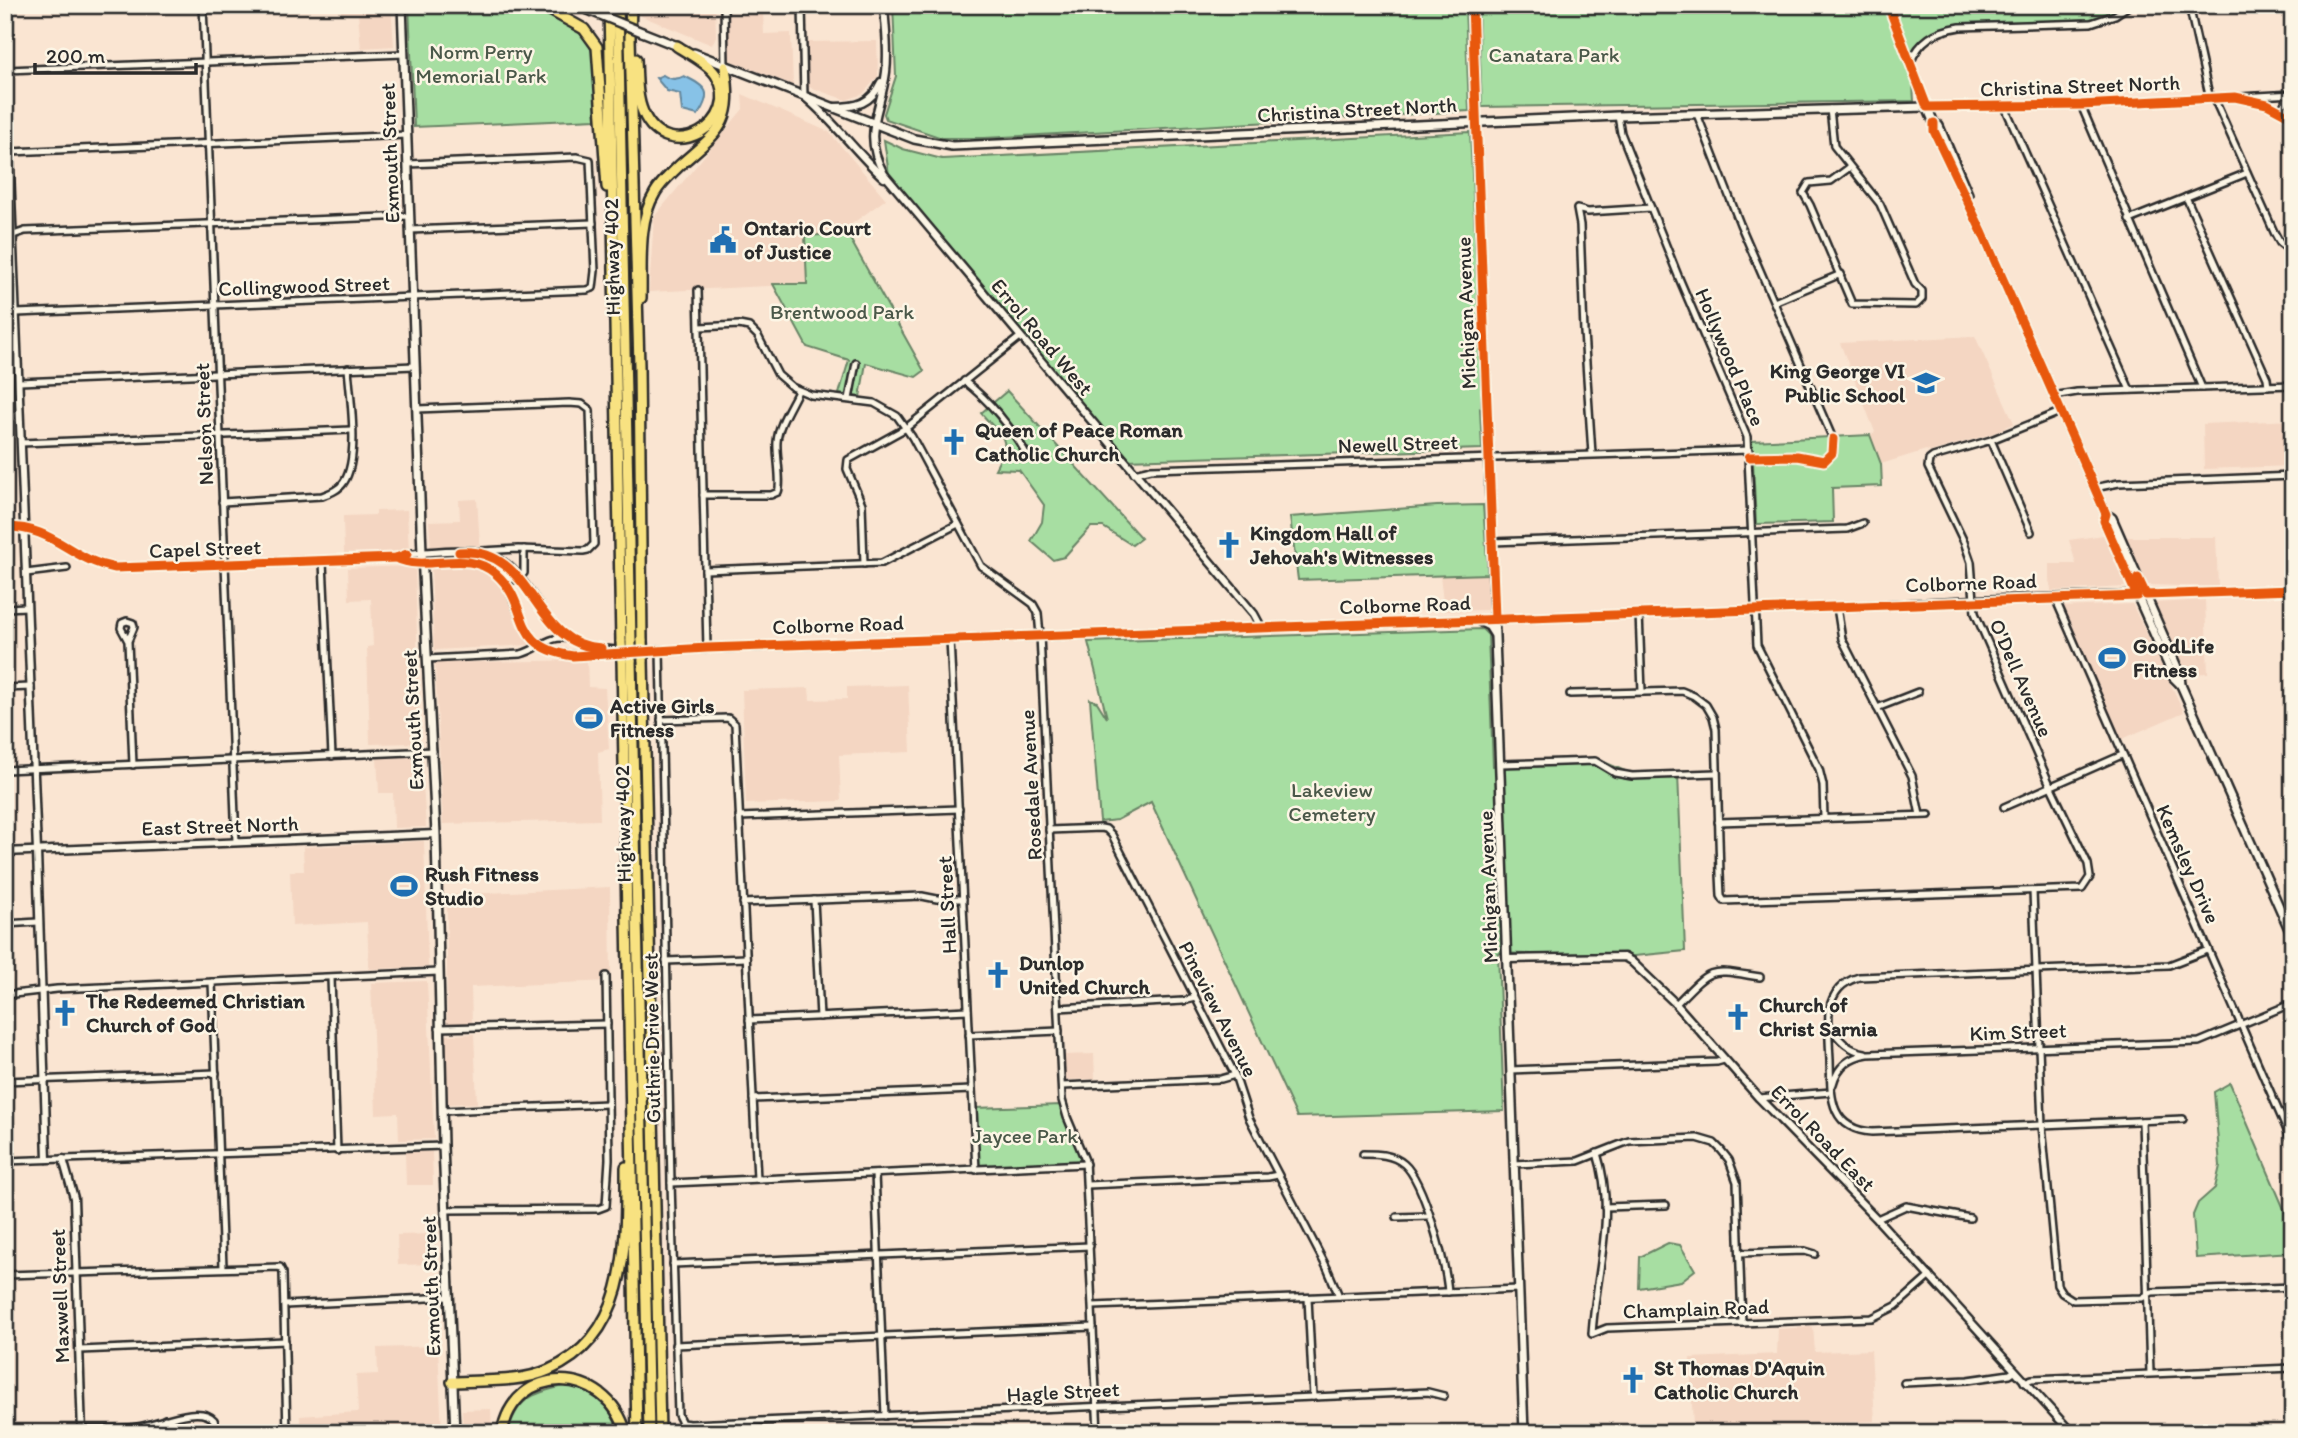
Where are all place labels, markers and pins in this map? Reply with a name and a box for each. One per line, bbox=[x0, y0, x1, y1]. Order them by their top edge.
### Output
place label: Ontario Court of Justice bbox=[744, 215, 871, 264]
public building icon: Ontario Court of Justice bbox=[708, 225, 738, 255]
place label: King George VI Public School bbox=[1770, 358, 1906, 407]
school or university icon: King George VI Public School bbox=[1911, 368, 1941, 398]
place label: Queen of Peace Roman Catholic Church bbox=[975, 417, 1184, 466]
church icon: Queen of Peace Roman Catholic Church bbox=[939, 427, 969, 457]
place label: Kingdom Hall of Jehovah's Witnesses bbox=[1249, 520, 1433, 569]
church icon: Kingdom Hall of Jehovah's Witnesses bbox=[1214, 530, 1244, 560]
place label: GoodLife Fitness bbox=[2133, 633, 2214, 682]
sports icon: GoodLife Fitness bbox=[2097, 643, 2127, 673]
place label: Active Girls Fitness bbox=[609, 693, 715, 742]
sports icon: Active Girls Fitness bbox=[574, 703, 604, 733]
place label: Rush Fitness Studio bbox=[425, 861, 539, 910]
sports icon: Rush Fitness Studio bbox=[389, 871, 419, 901]
place label: Dunlop United Church bbox=[1019, 950, 1150, 999]
church icon: Dunlop United Church bbox=[983, 960, 1013, 990]
place label: The Redeemed Christian Church of God bbox=[85, 988, 305, 1037]
place label: Church of Christ Sarnia bbox=[1759, 992, 1878, 1041]
church icon: The Redeemed Christian Church of God bbox=[50, 998, 80, 1028]
church icon: Church of Christ Sarnia bbox=[1723, 1002, 1753, 1032]
place label: St Thomas D'Aquin Catholic Church bbox=[1654, 1355, 1825, 1404]
church icon: St Thomas D'Aquin Catholic Church bbox=[1618, 1365, 1648, 1395]

